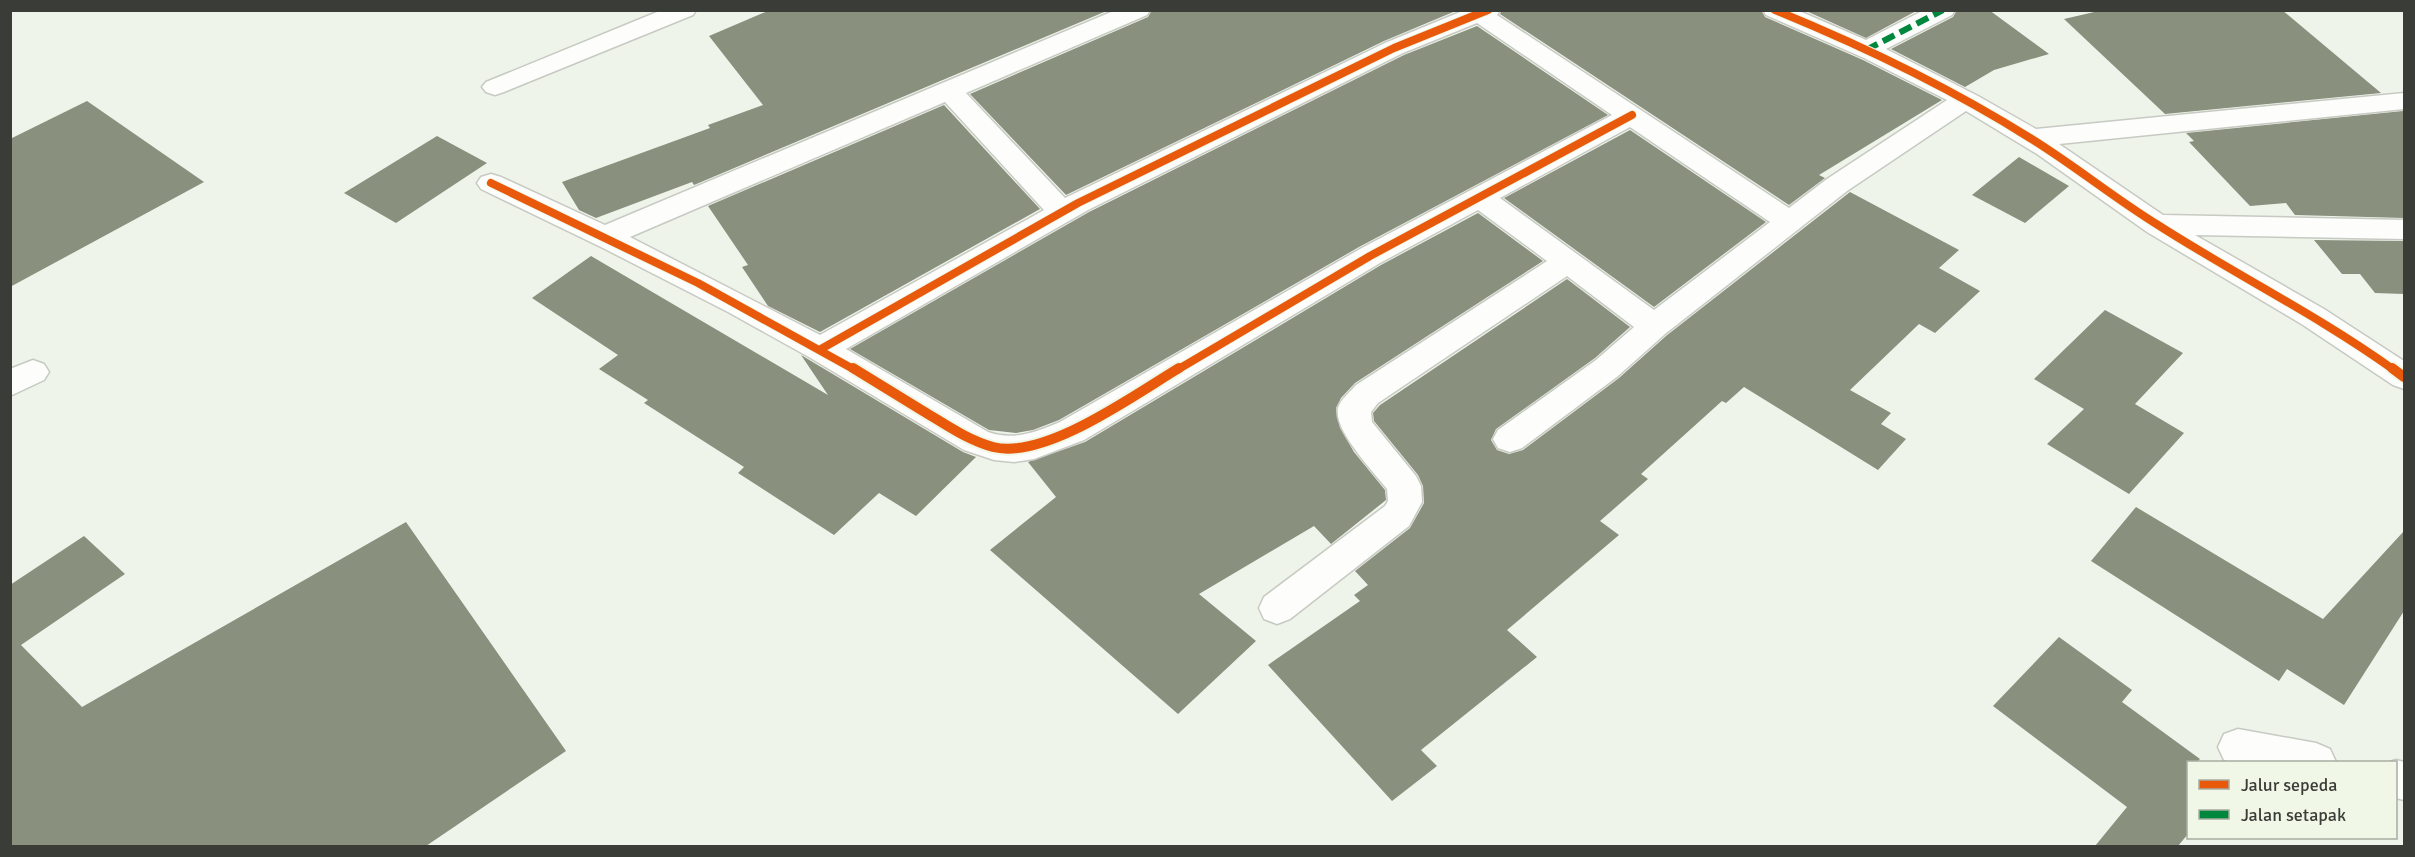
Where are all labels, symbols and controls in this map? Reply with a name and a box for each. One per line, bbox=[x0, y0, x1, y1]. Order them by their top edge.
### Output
legend bbox=[2187, 761, 2397, 839]
text: Jalur sepeda bbox=[2241, 774, 2337, 796]
text: Jalan setapak bbox=[2241, 804, 2346, 826]

